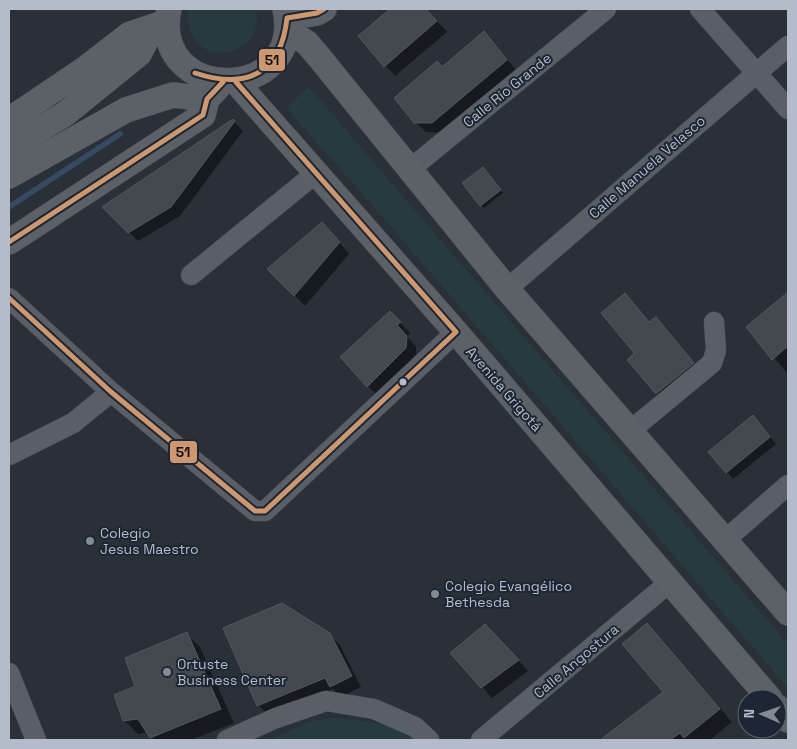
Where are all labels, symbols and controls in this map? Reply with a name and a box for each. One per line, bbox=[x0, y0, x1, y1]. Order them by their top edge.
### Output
line badge: 51 bbox=[258, 48, 286, 72]
street label: Calle Río Grande bbox=[459, 49, 555, 131]
text: 51 bbox=[265, 51, 279, 69]
street label: Calle Manuela Velasco bbox=[585, 112, 709, 222]
street label: Avenida Grigotá bbox=[462, 343, 546, 435]
unlabelled marker bbox=[398, 377, 408, 387]
line badge: 51 bbox=[169, 440, 198, 464]
text: 51 bbox=[176, 443, 190, 461]
place label: Colegio Jesus Maestro bbox=[100, 524, 199, 558]
marker: Colegio Jesus Maestro bbox=[84, 535, 96, 547]
place label: Colegio Evangélico Bethesda bbox=[445, 577, 572, 611]
marker: Colegio Evangélico Bethesda bbox=[429, 588, 441, 600]
street label: Calle Angostura bbox=[530, 620, 622, 702]
place label: Ortuste Business Center bbox=[177, 655, 286, 689]
marker: Ortuste Business Center bbox=[161, 666, 173, 678]
north arrow bbox=[737, 689, 787, 739]
text: N bbox=[740, 709, 758, 719]

